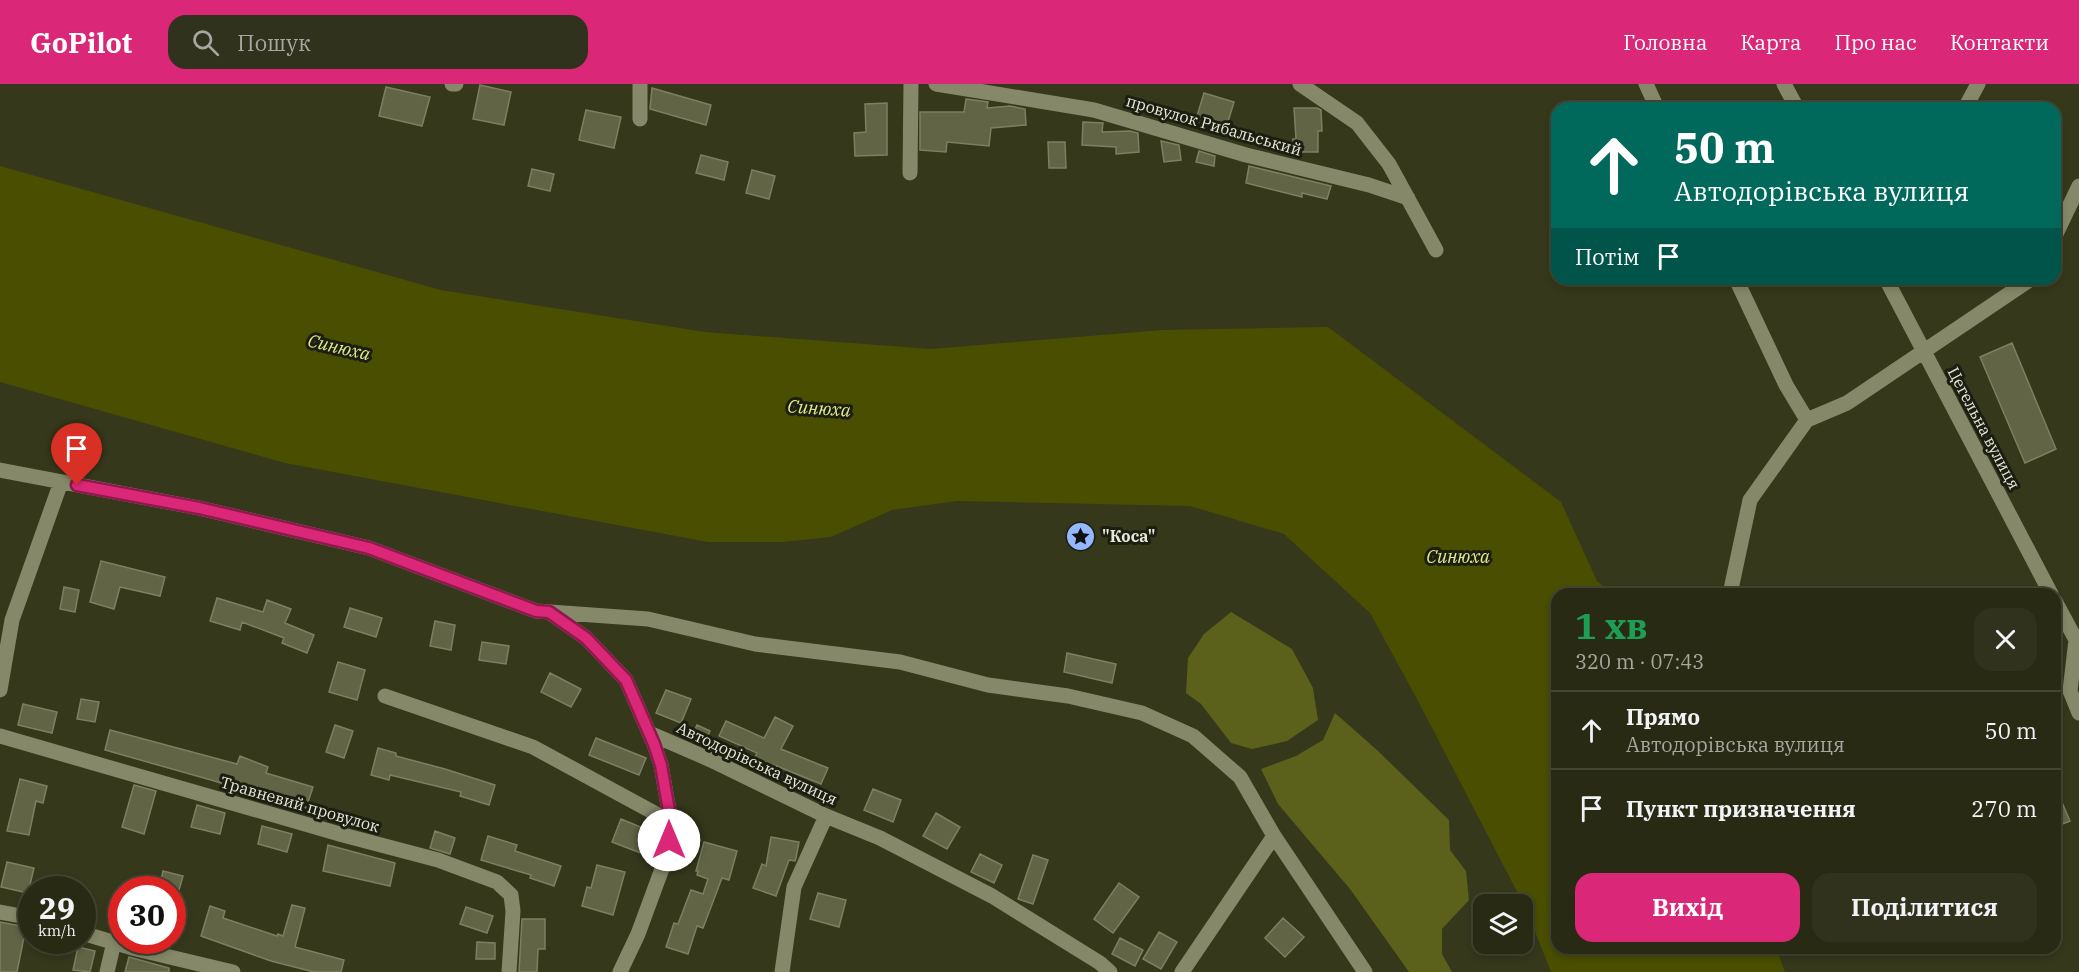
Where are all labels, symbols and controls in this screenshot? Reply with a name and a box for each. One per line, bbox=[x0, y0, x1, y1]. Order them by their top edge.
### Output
search box bbox=[168, 15, 588, 69]
text: GoPilot bbox=[30, 24, 132, 61]
icon: search bbox=[189, 26, 222, 59]
text: Пошук bbox=[237, 28, 311, 57]
text: Головна bbox=[1623, 28, 1707, 56]
text: Карта bbox=[1740, 28, 1801, 56]
text: Про нас bbox=[1834, 28, 1917, 56]
text: Контакти bbox=[1950, 28, 2049, 56]
street label: провулок Рибальський bbox=[1124, 90, 1304, 160]
text: 50 m bbox=[1674, 120, 1775, 175]
icon: ahead bbox=[1575, 126, 1653, 204]
text: Автодорівська вулиця bbox=[1674, 173, 1969, 208]
icon: arrive bbox=[1652, 240, 1685, 273]
text: Потім bbox=[1575, 242, 1640, 271]
water label: Синюха bbox=[306, 329, 373, 365]
street label: Цегельна вулиця bbox=[1943, 364, 2025, 492]
water label: Синюха bbox=[787, 394, 852, 422]
pin bbox=[51, 423, 102, 485]
icon: arrive bbox=[60, 432, 93, 465]
place icon: "Коса" bbox=[1065, 520, 1097, 552]
place label: "Коса" bbox=[1102, 526, 1155, 546]
water label: Синюха bbox=[1426, 545, 1490, 568]
text: 1 хв bbox=[1575, 602, 1648, 649]
button: close bbox=[1974, 608, 2037, 671]
text: 320 m · 07:43 bbox=[1575, 648, 1704, 675]
text: Прямо bbox=[1626, 702, 1700, 731]
icon: ahead bbox=[1575, 714, 1608, 747]
text: 50 m bbox=[1985, 716, 2037, 745]
street label: Автодорівська вулиця bbox=[673, 717, 841, 809]
text: Автодорівська вулиця bbox=[1626, 731, 1845, 758]
street label: Травневий провулок bbox=[218, 772, 383, 837]
icon: arrive bbox=[1575, 792, 1608, 825]
text: Пункт призначення bbox=[1626, 794, 1856, 823]
text: 270 m bbox=[1971, 794, 2037, 823]
position arrow bbox=[637, 808, 701, 872]
button: Вихід bbox=[1575, 873, 1800, 942]
button: Поділитися bbox=[1812, 873, 2037, 942]
speed limit sign: 30 bbox=[108, 876, 186, 954]
text: 29 bbox=[39, 888, 75, 927]
map controls bbox=[1473, 894, 1533, 954]
button: layers bbox=[1473, 894, 1533, 954]
text: km/h bbox=[38, 921, 76, 940]

